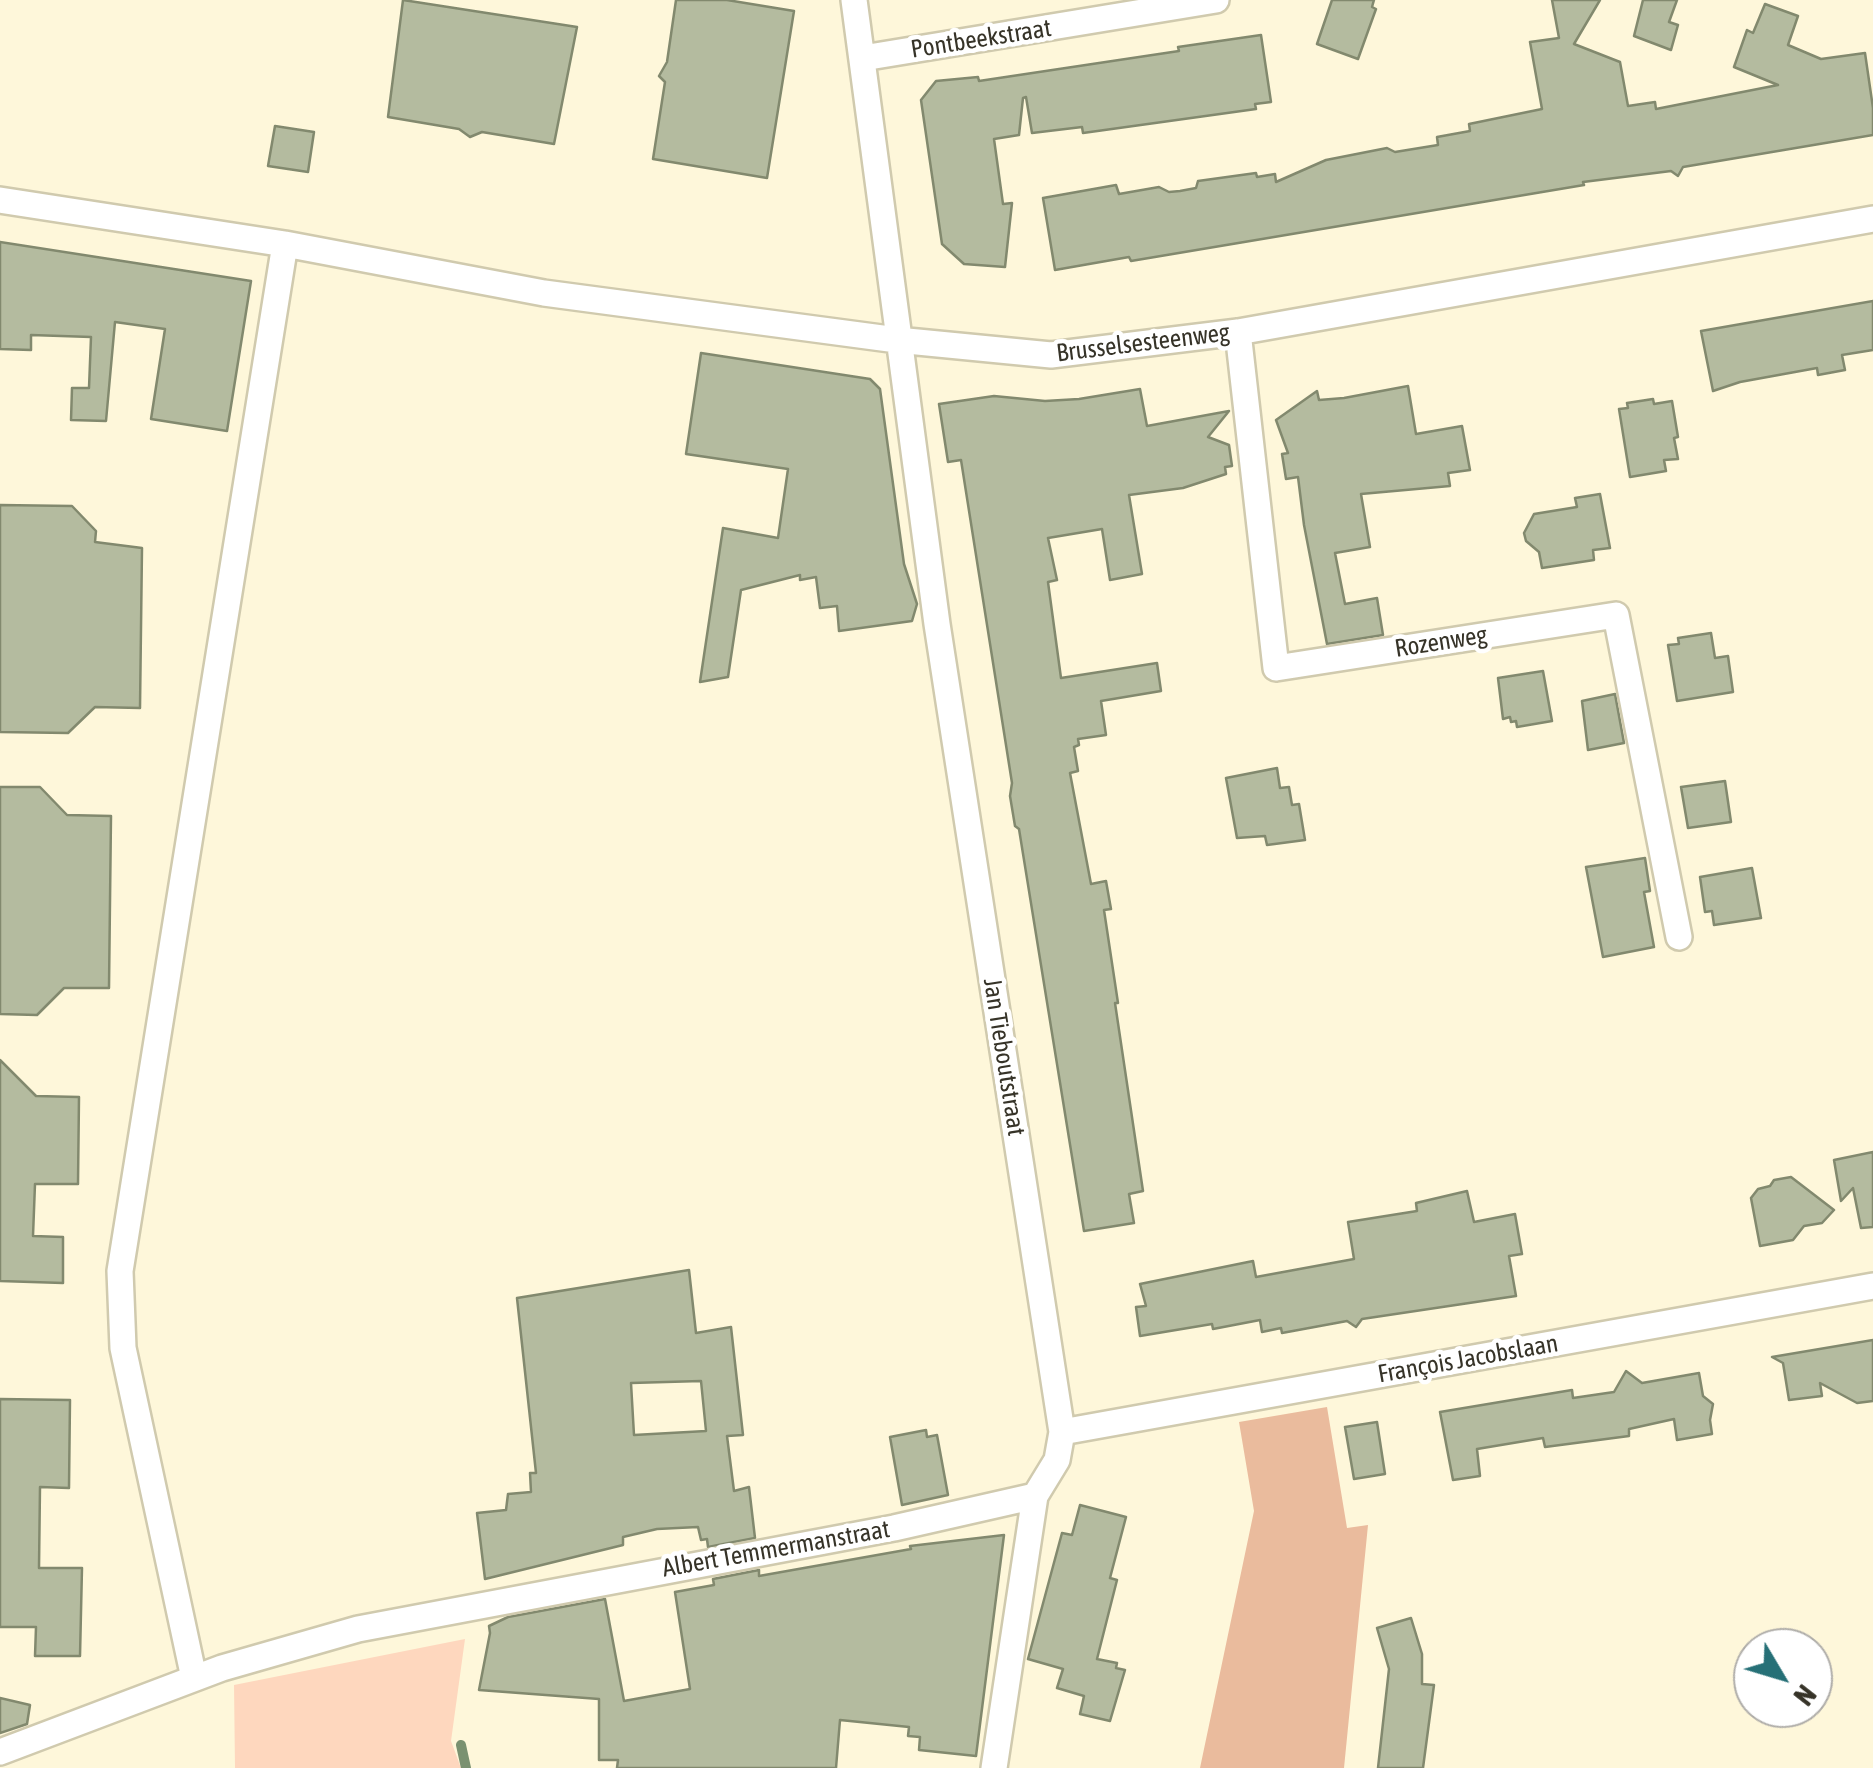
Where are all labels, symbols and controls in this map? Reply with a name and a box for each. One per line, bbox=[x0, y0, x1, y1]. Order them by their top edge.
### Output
street label: Pontbeekstraat bbox=[909, 13, 1053, 65]
street label: Brusselsesteenweg bbox=[1055, 317, 1231, 369]
street label: Rozenweg bbox=[1393, 620, 1489, 664]
street label: Jan Tieboutstraat bbox=[977, 976, 1031, 1138]
street label: François Jacobslaan bbox=[1376, 1328, 1560, 1390]
street label: Albert Temmermanstraat bbox=[660, 1514, 892, 1584]
north arrow bbox=[1733, 1628, 1833, 1728]
text: N bbox=[1787, 1679, 1823, 1712]

